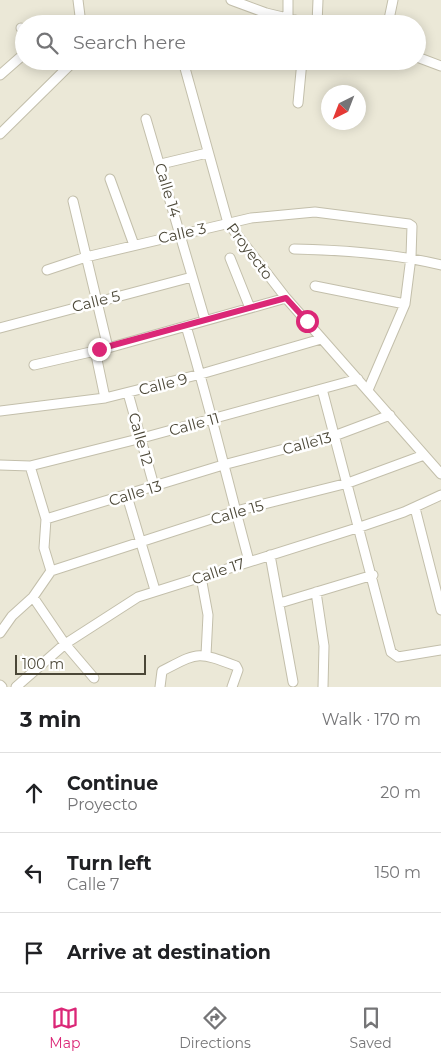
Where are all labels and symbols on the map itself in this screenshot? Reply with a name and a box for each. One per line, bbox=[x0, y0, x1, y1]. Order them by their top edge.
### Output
north arrow bbox=[321, 85, 366, 130]
street label: Calle 14 bbox=[151, 161, 185, 220]
street label: Calle 3 bbox=[156, 218, 208, 248]
street label: Proyecto bbox=[223, 219, 277, 283]
street label: Calle 5 bbox=[70, 286, 122, 316]
route start bbox=[296, 310, 319, 333]
route end bbox=[88, 338, 111, 361]
street label: Calle 9 bbox=[137, 369, 189, 399]
street label: Calle 11 bbox=[167, 408, 221, 440]
street label: Calle 12 bbox=[124, 410, 158, 468]
street label: Calle13 bbox=[280, 427, 334, 459]
street label: Calle 13 bbox=[106, 476, 164, 510]
street label: Calle 15 bbox=[208, 495, 266, 529]
street label: Calle 17 bbox=[189, 553, 247, 588]
scale bar bbox=[15, 652, 146, 675]

